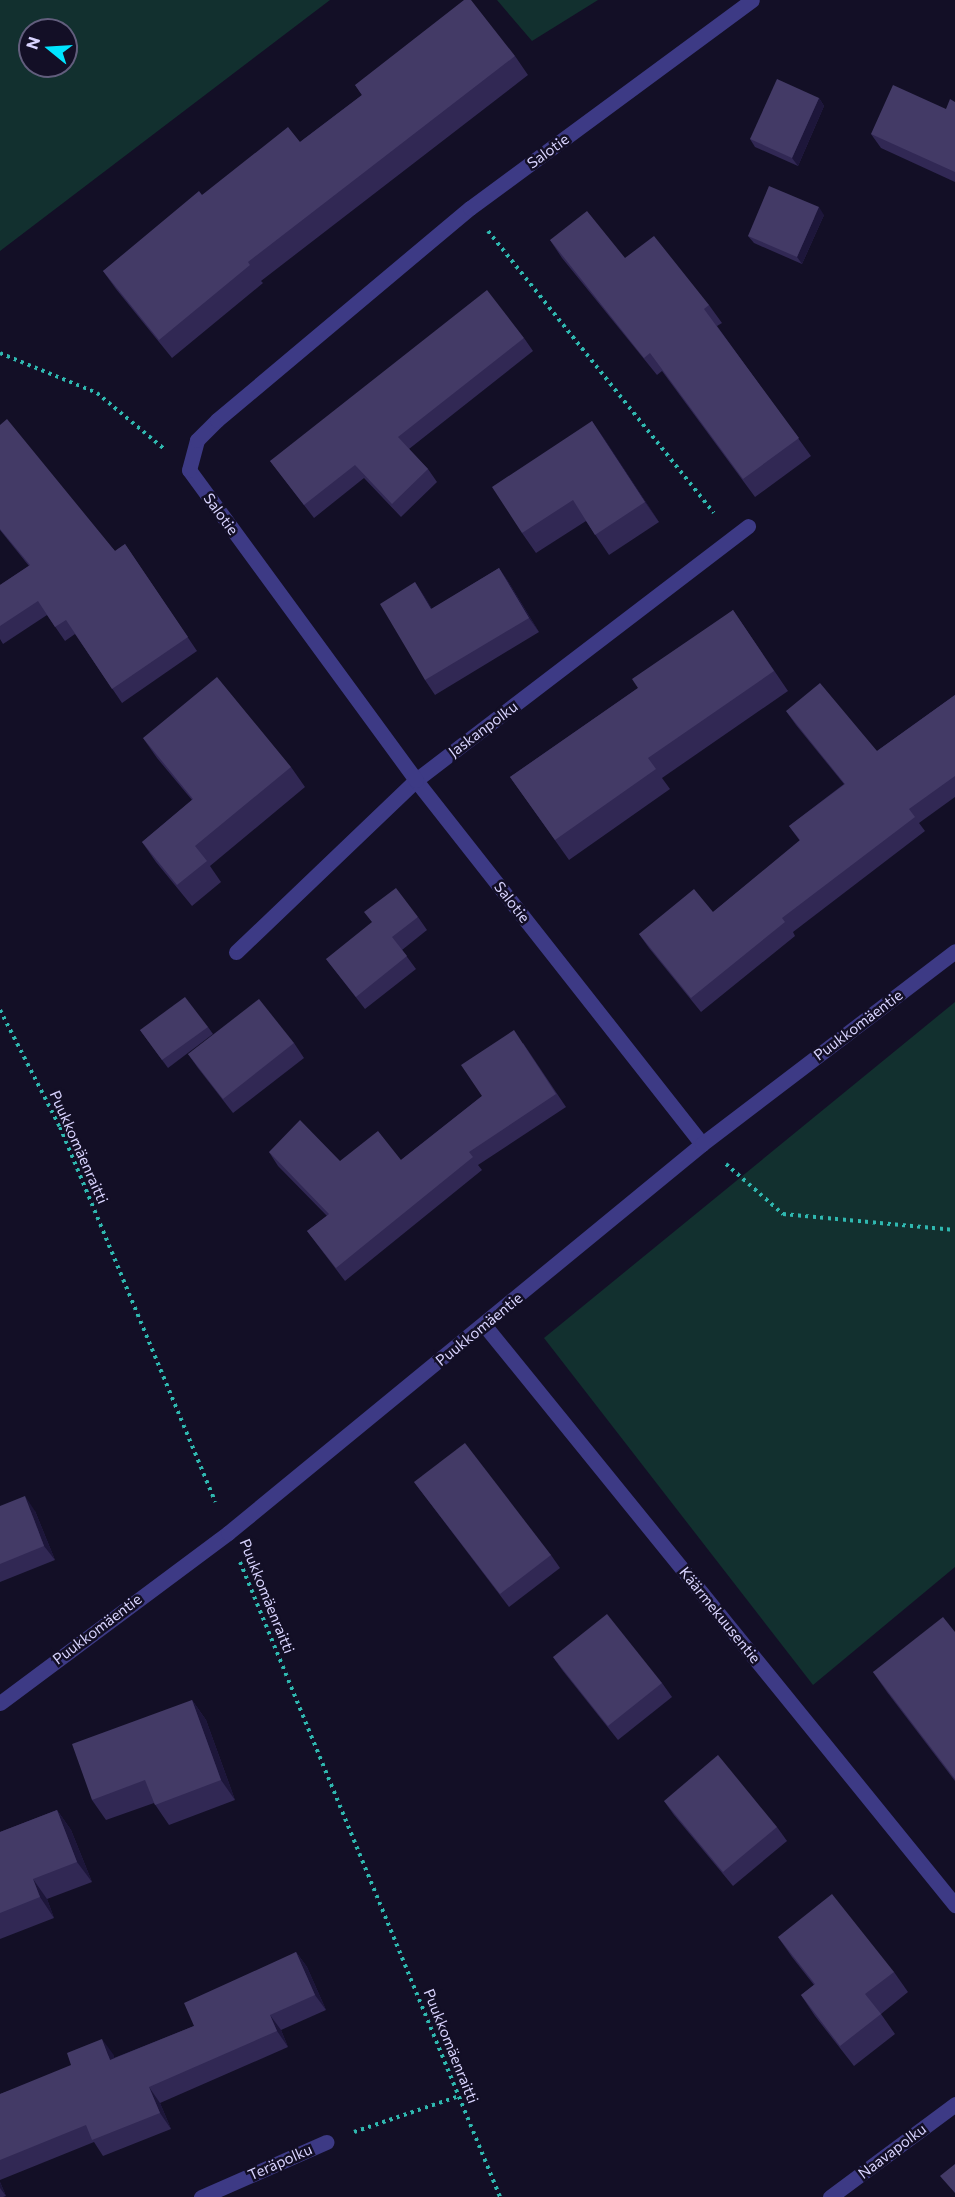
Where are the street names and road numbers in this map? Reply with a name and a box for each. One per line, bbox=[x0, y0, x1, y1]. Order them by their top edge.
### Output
street label: Salotie bbox=[524, 130, 572, 172]
street label: Salotie bbox=[200, 490, 242, 538]
street label: Jaskanpolku bbox=[445, 697, 521, 761]
street label: Salotie bbox=[490, 878, 534, 926]
street label: Puukkomäentie bbox=[810, 986, 906, 1064]
street label: Puukkomäenraitti bbox=[46, 1088, 112, 1206]
street label: Puukkomäentie bbox=[432, 1289, 526, 1369]
street label: Puukkomäenraitti bbox=[236, 1536, 298, 1656]
street label: Käärmekuusentie bbox=[676, 1563, 764, 1667]
street label: Puukkomäentie bbox=[49, 1590, 145, 1668]
street label: Puukkomäenraitti bbox=[420, 1986, 482, 2106]
street label: Naavapolku bbox=[854, 2120, 930, 2182]
street label: Teräpolku bbox=[245, 2140, 315, 2184]

